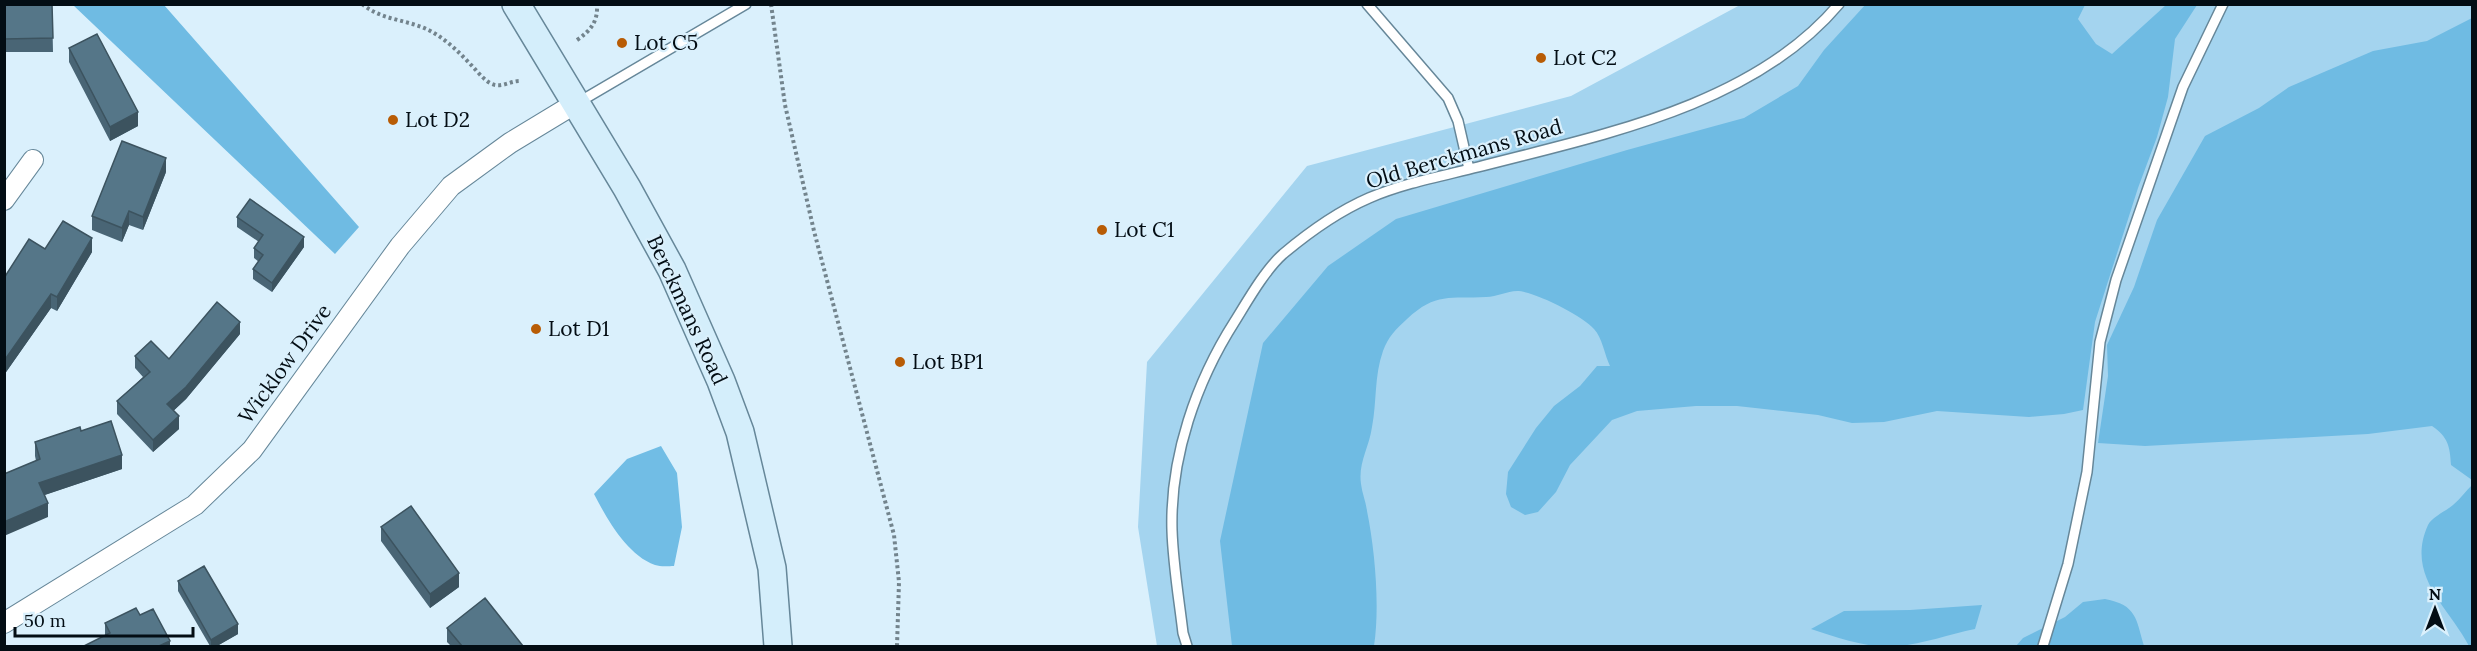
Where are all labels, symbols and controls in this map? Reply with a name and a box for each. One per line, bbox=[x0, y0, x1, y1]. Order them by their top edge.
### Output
place label: Lot C5 bbox=[634, 29, 698, 56]
marker: Lot C5 bbox=[615, 36, 629, 50]
place label: Lot C2 bbox=[1553, 44, 1617, 71]
marker: Lot C2 bbox=[1534, 51, 1548, 65]
place label: Lot D2 bbox=[405, 106, 470, 133]
marker: Lot D2 bbox=[386, 113, 400, 127]
street label: Old Berckmans Road bbox=[1363, 113, 1565, 194]
place label: Lot C1 bbox=[1114, 216, 1174, 243]
marker: Lot C1 bbox=[1095, 223, 1109, 237]
street label: Berckmans Road bbox=[641, 231, 734, 389]
street label: Wicklow Drive bbox=[232, 299, 337, 429]
place label: Lot D1 bbox=[548, 315, 609, 342]
marker: Lot D1 bbox=[529, 322, 543, 336]
place label: Lot BP1 bbox=[912, 348, 983, 375]
marker: Lot BP1 bbox=[893, 355, 907, 369]
north arrow bbox=[2405, 579, 2465, 639]
text: N bbox=[2429, 584, 2441, 604]
scale bar bbox=[15, 600, 194, 638]
text: 50 m bbox=[24, 609, 66, 632]

